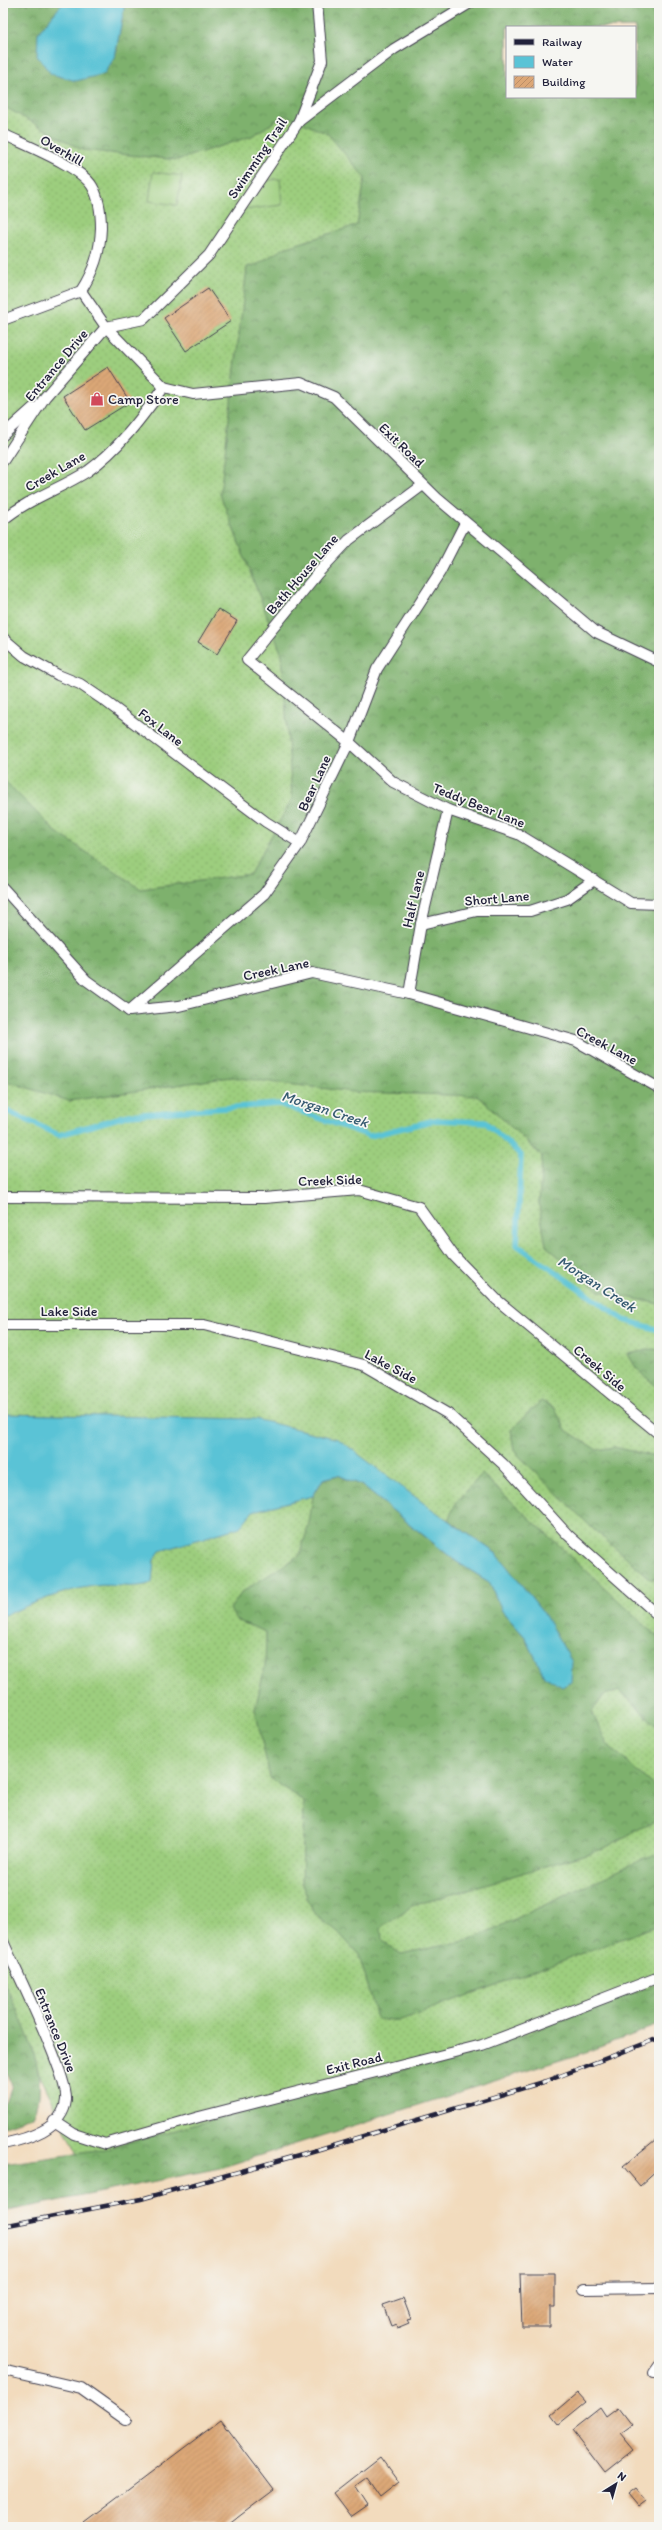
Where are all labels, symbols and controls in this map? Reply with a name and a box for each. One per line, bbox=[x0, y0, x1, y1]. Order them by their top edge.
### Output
legend bbox=[506, 26, 636, 98]
text: Railway bbox=[542, 35, 582, 49]
text: Water bbox=[542, 55, 573, 69]
text: Building bbox=[542, 75, 586, 89]
street label: Swimming Trail bbox=[224, 115, 291, 202]
street label: Overhill bbox=[37, 131, 87, 170]
street label: Entrance Drive bbox=[21, 325, 92, 405]
shop icon: Camp Store bbox=[89, 391, 105, 407]
place label: Camp Store bbox=[108, 391, 179, 408]
street label: Exit Road bbox=[375, 419, 428, 471]
street label: Creek Lane bbox=[22, 447, 89, 496]
street label: Bath House Lane bbox=[263, 530, 342, 618]
street label: Fox Lane bbox=[135, 705, 187, 750]
street label: Bear Lane bbox=[294, 752, 335, 814]
street label: Teddy Bear Lane bbox=[430, 779, 528, 832]
street label: Half Lane bbox=[399, 869, 428, 929]
street label: Short Lane bbox=[464, 887, 530, 910]
street label: Creek Lane bbox=[242, 954, 311, 985]
street label: Creek Lane bbox=[573, 1022, 641, 1069]
water label: Morgan Creek bbox=[280, 1087, 372, 1132]
street label: Creek Side bbox=[298, 1171, 362, 1190]
water label: Morgan Creek bbox=[554, 1252, 641, 1317]
street label: Lake Side bbox=[41, 1303, 98, 1320]
street label: Creek Side bbox=[570, 1341, 630, 1396]
street label: Lake Side bbox=[362, 1346, 420, 1387]
street label: Entrance Drive bbox=[31, 1986, 80, 2075]
street label: Exit Road bbox=[324, 2048, 384, 2079]
north arrow bbox=[596, 2464, 636, 2504]
text: N bbox=[615, 2469, 629, 2484]

